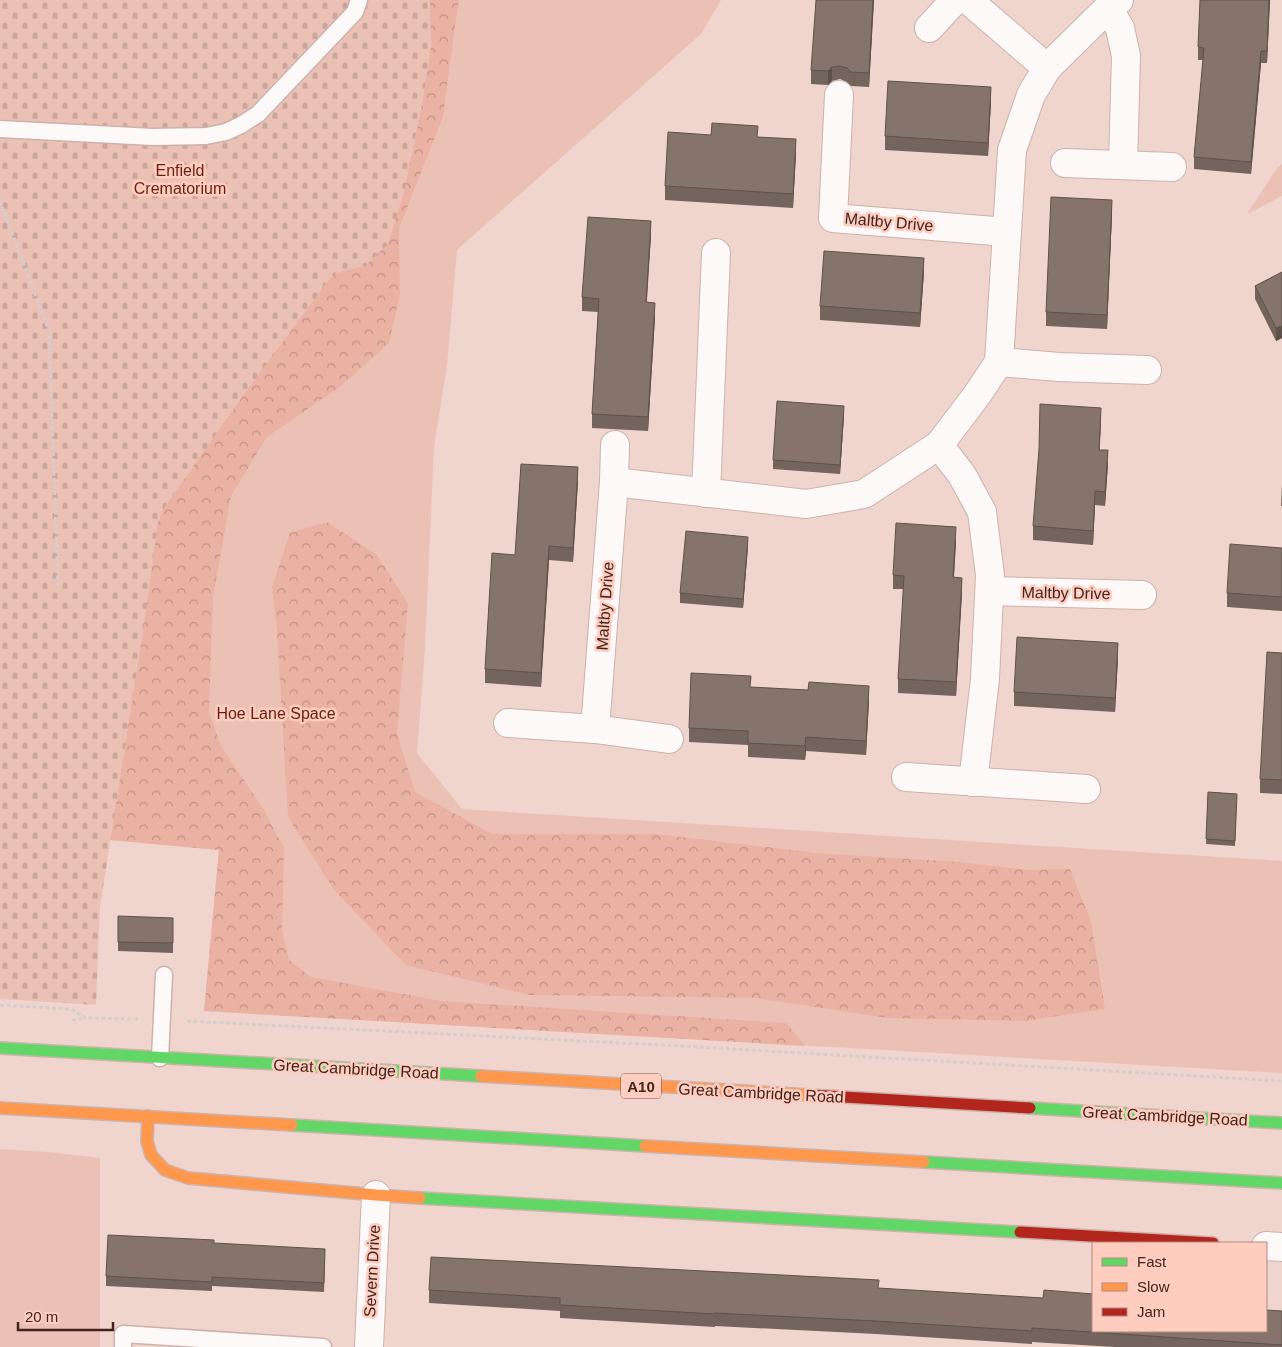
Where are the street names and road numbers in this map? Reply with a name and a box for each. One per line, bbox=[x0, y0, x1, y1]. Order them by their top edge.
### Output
street label: Maltby Drive bbox=[844, 210, 934, 234]
street label: Maltby Drive bbox=[593, 561, 617, 651]
street label: Maltby Drive bbox=[1021, 584, 1111, 602]
street label: Great Cambridge Road bbox=[273, 1056, 439, 1082]
road number: A10 bbox=[621, 1074, 661, 1098]
street label: Great Cambridge Road bbox=[678, 1080, 844, 1106]
street label: Great Cambridge Road bbox=[1082, 1103, 1248, 1129]
street label: Severn Drive bbox=[361, 1224, 383, 1318]

